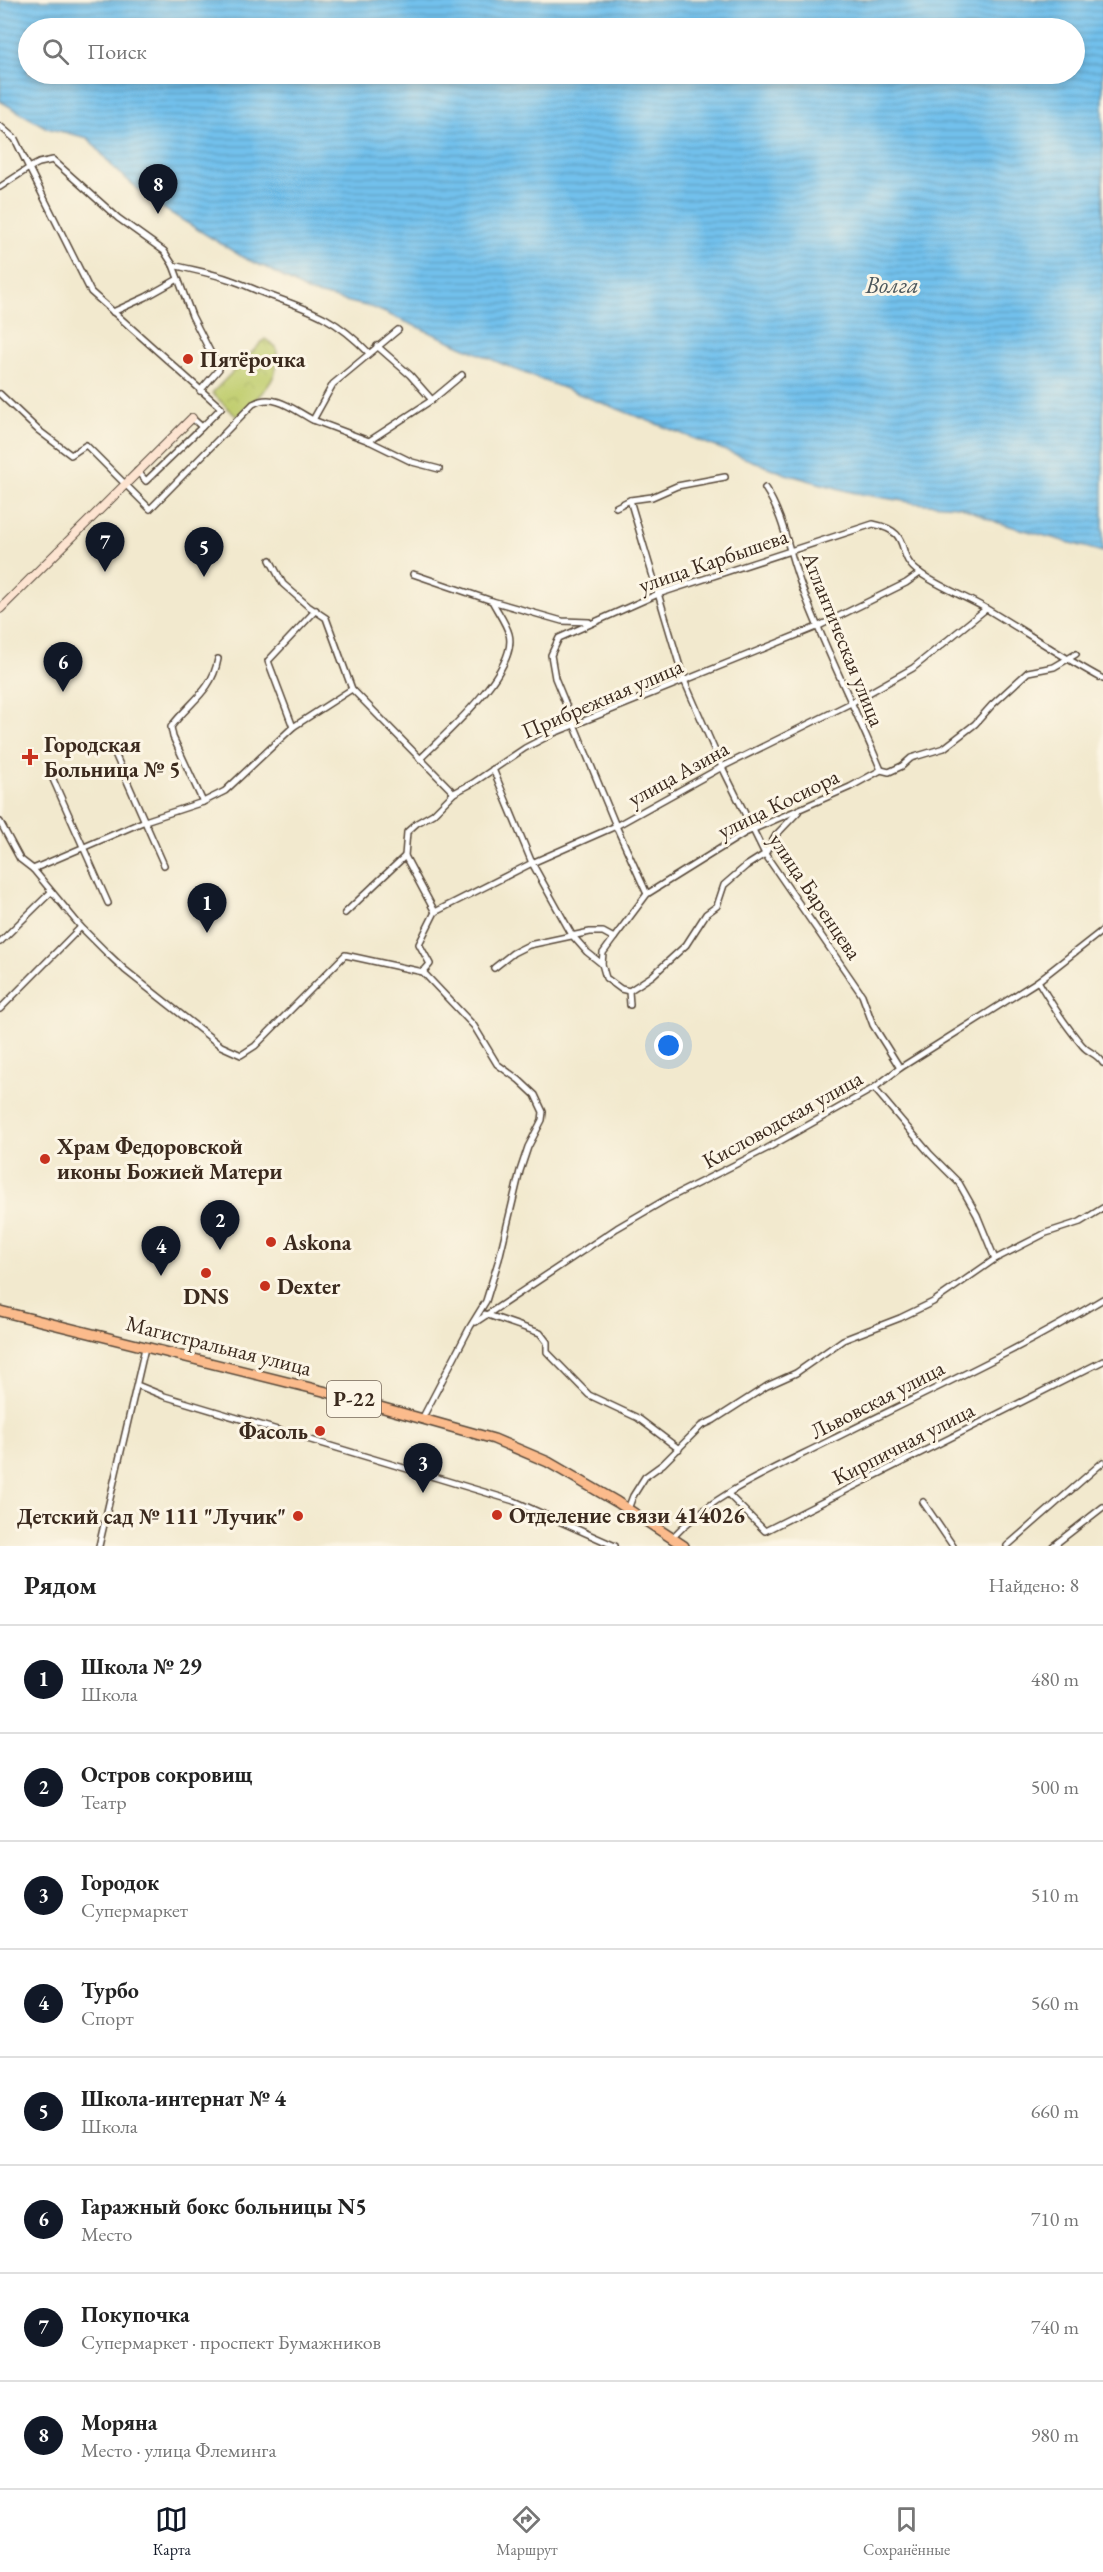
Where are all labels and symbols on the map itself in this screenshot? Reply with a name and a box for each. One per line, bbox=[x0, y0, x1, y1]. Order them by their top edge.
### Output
pin: 8 bbox=[138, 164, 178, 214]
water label: Волга bbox=[864, 269, 919, 300]
place label: Пятёрочка bbox=[200, 345, 306, 374]
marker: Пятёрочка bbox=[181, 352, 195, 366]
street label: улица Карбышева bbox=[635, 521, 792, 600]
pin: 7 bbox=[86, 522, 124, 572]
pin: 5 bbox=[184, 528, 224, 577]
street label: Атлантическая улица bbox=[795, 547, 892, 731]
pin: 6 bbox=[44, 642, 82, 692]
street label: Прибрежная улица bbox=[517, 651, 687, 746]
place label: Городская Больница № 5 bbox=[44, 730, 181, 784]
street label: улица Азина bbox=[623, 734, 734, 813]
marker: Городская Больница № 5 bbox=[21, 748, 39, 766]
street label: улица Косиора bbox=[713, 761, 844, 845]
street label: улица Баренцева bbox=[762, 827, 869, 965]
pin: 1 bbox=[188, 884, 226, 933]
your location bbox=[654, 1031, 683, 1060]
street label: Кисловодская улица bbox=[697, 1063, 868, 1175]
place label: Храм Федоровской иконы Божией Матери bbox=[56, 1132, 282, 1186]
marker: Храм Федоровской иконы Божией Матери bbox=[38, 1152, 52, 1166]
pin: 2 bbox=[200, 1200, 240, 1250]
pin: 4 bbox=[142, 1226, 180, 1276]
place label: Askona bbox=[282, 1228, 352, 1257]
marker: Askona bbox=[264, 1235, 278, 1249]
marker: DNS bbox=[199, 1266, 213, 1280]
place label: Dexter bbox=[277, 1272, 341, 1301]
marker: Dexter bbox=[258, 1279, 272, 1293]
place label: DNS bbox=[183, 1282, 229, 1311]
street label: Магистральная улица bbox=[123, 1308, 315, 1383]
street label: Львовская улица bbox=[805, 1353, 949, 1446]
road number: Р-22 bbox=[327, 1381, 381, 1417]
street label: Кирпичная улица bbox=[827, 1395, 979, 1492]
place label: Фасоль bbox=[239, 1417, 308, 1446]
marker: Фасоль bbox=[313, 1424, 327, 1438]
pin: 3 bbox=[404, 1444, 442, 1493]
place label: Отделение связи 414026 bbox=[509, 1501, 745, 1530]
place label: Детский сад № 111 "Лучик" bbox=[17, 1502, 286, 1531]
marker: Отделение связи 414026 bbox=[490, 1508, 504, 1522]
marker: Детский сад № 111 "Лучик" bbox=[291, 1509, 305, 1523]

